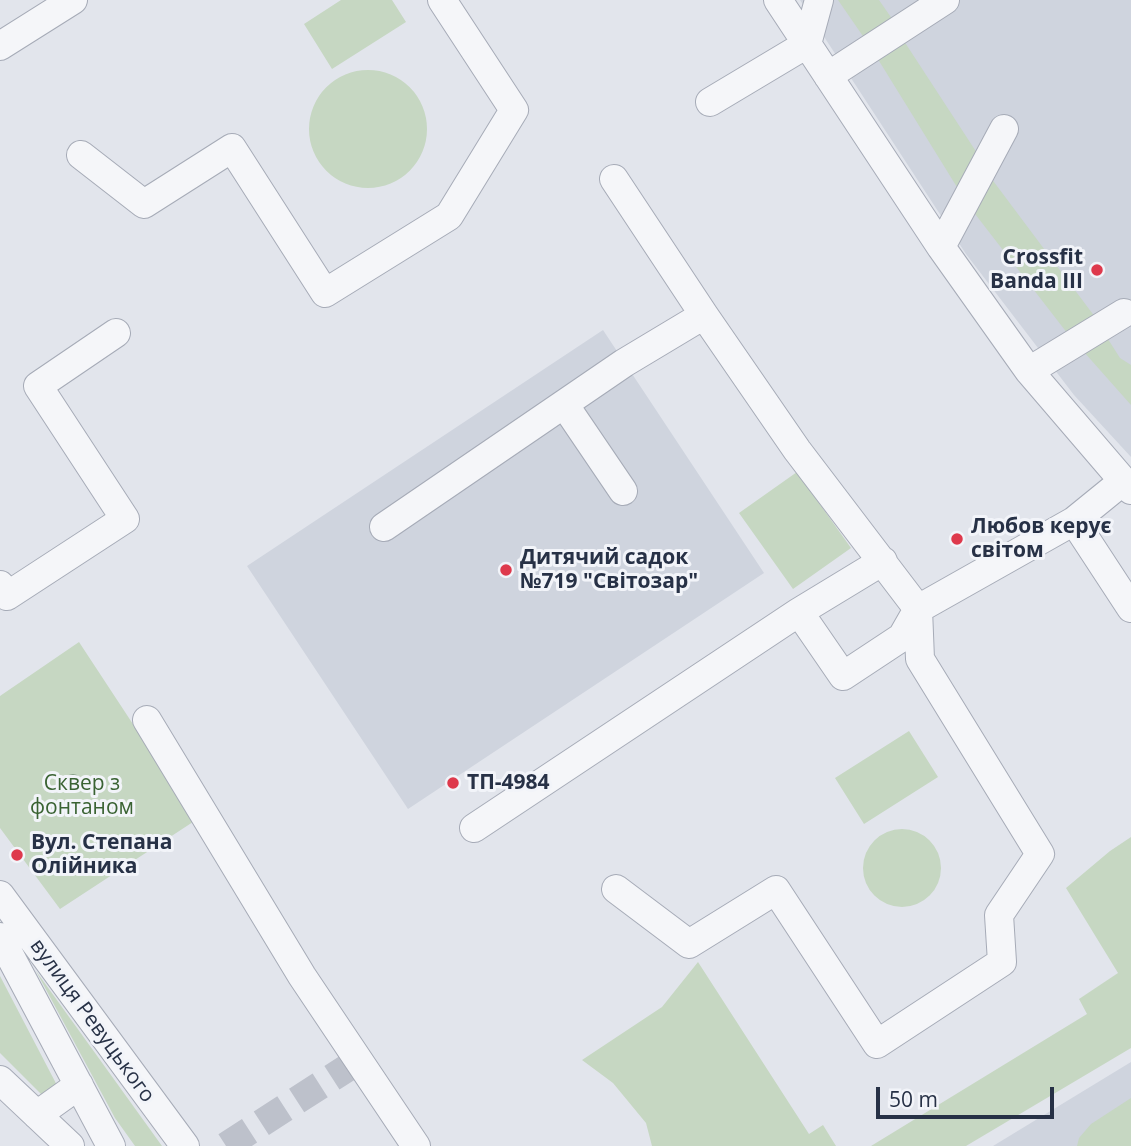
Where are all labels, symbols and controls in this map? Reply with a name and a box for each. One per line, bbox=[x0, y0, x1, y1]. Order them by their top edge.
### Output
place label: Crossfit Banda III bbox=[990, 245, 1083, 295]
marker: Crossfit Banda III bbox=[1089, 262, 1105, 278]
place label: Любов керує світом bbox=[971, 514, 1111, 564]
marker: Любов керує світом bbox=[949, 531, 965, 547]
place label: Дитячий садок №719 "Світозар" bbox=[520, 545, 698, 595]
marker: Дитячий садок №719 "Світозар" bbox=[498, 562, 514, 578]
place label: ТП-4984 bbox=[467, 770, 550, 796]
park label: Сквер з фонтаном bbox=[30, 771, 134, 821]
marker: ТП-4984 bbox=[445, 775, 461, 791]
place label: Вул. Степана Олійника bbox=[31, 830, 172, 880]
marker: Вул. Степана Олійника bbox=[9, 847, 25, 863]
street label: вулиця Ревуцького bbox=[24, 934, 160, 1108]
scale bar bbox=[879, 1072, 1058, 1116]
text: 50 m bbox=[889, 1085, 938, 1113]

